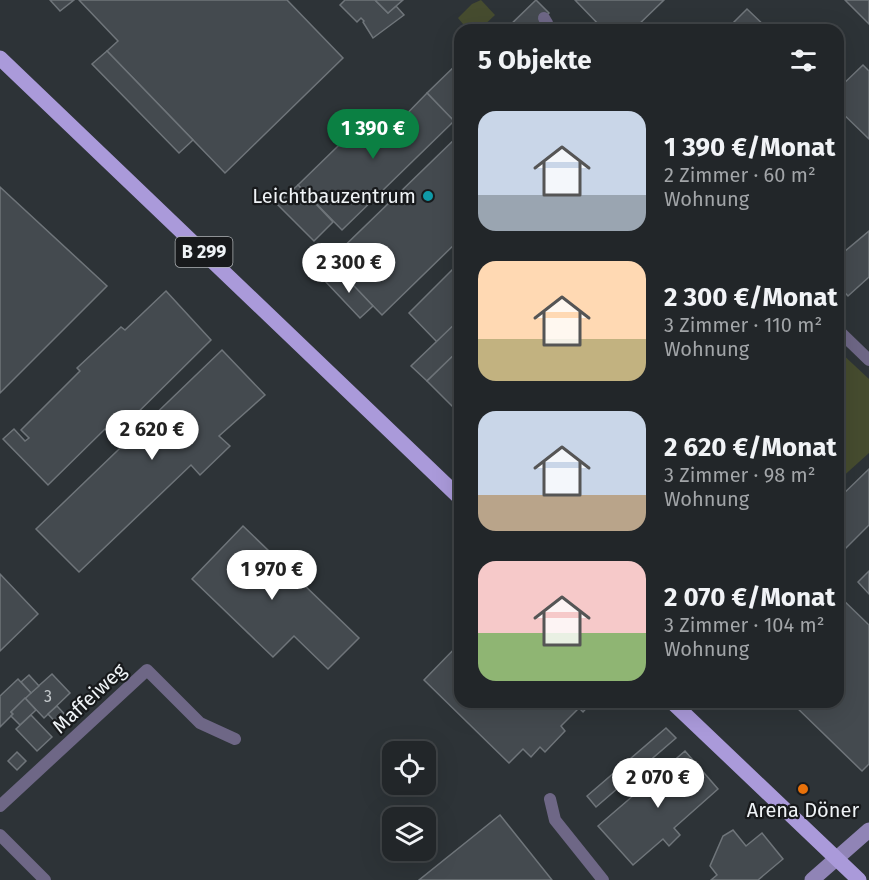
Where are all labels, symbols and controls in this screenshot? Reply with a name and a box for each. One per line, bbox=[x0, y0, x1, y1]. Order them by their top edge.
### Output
icon: filters bbox=[787, 44, 820, 77]
text: 5 Objekte bbox=[478, 45, 592, 76]
pin: 1 390 € bbox=[318, 109, 428, 160]
text: 1 390 € bbox=[341, 116, 405, 140]
text: 1 390 €/Monat bbox=[664, 132, 835, 163]
icon: home bbox=[526, 135, 598, 207]
text: 2 Zimmer · 60 m² bbox=[664, 163, 816, 187]
place label: Leichtbauzentrum bbox=[252, 184, 416, 208]
text: Wohnung bbox=[664, 187, 749, 211]
marker: Leichtbauzentrum bbox=[421, 189, 435, 203]
road number: B 299 bbox=[176, 237, 232, 267]
pin: 2 300 € bbox=[294, 243, 404, 294]
text: 2 300 € bbox=[316, 250, 382, 274]
text: 2 300 €/Monat bbox=[664, 282, 838, 313]
icon: home bbox=[526, 285, 598, 357]
text: 3 Zimmer · 110 m² bbox=[664, 313, 822, 337]
text: Wohnung bbox=[664, 337, 749, 361]
pin: 2 620 € bbox=[97, 410, 207, 461]
text: 2 620 € bbox=[120, 417, 184, 441]
text: 2 620 €/Monat bbox=[664, 432, 837, 463]
icon: home bbox=[526, 435, 598, 507]
text: 3 Zimmer · 98 m² bbox=[664, 463, 816, 487]
text: Wohnung bbox=[664, 487, 749, 511]
pin: 1 970 € bbox=[217, 550, 327, 601]
text: 1 970 € bbox=[241, 557, 303, 581]
text: 2 070 €/Monat bbox=[664, 582, 835, 613]
icon: home bbox=[526, 585, 598, 657]
text: 3 Zimmer · 104 m² bbox=[664, 613, 824, 637]
text: Wohnung bbox=[664, 637, 749, 661]
street label: Maffeiweg bbox=[47, 658, 131, 738]
house number: 3 bbox=[44, 687, 52, 706]
map controls bbox=[382, 741, 436, 861]
button: locate bbox=[382, 741, 436, 795]
pin: 2 070 € bbox=[603, 758, 713, 809]
text: 2 070 € bbox=[626, 765, 690, 789]
marker: Arena Döner bbox=[796, 782, 810, 796]
place label: Arena Döner bbox=[747, 798, 859, 822]
button: layers bbox=[382, 807, 436, 861]

